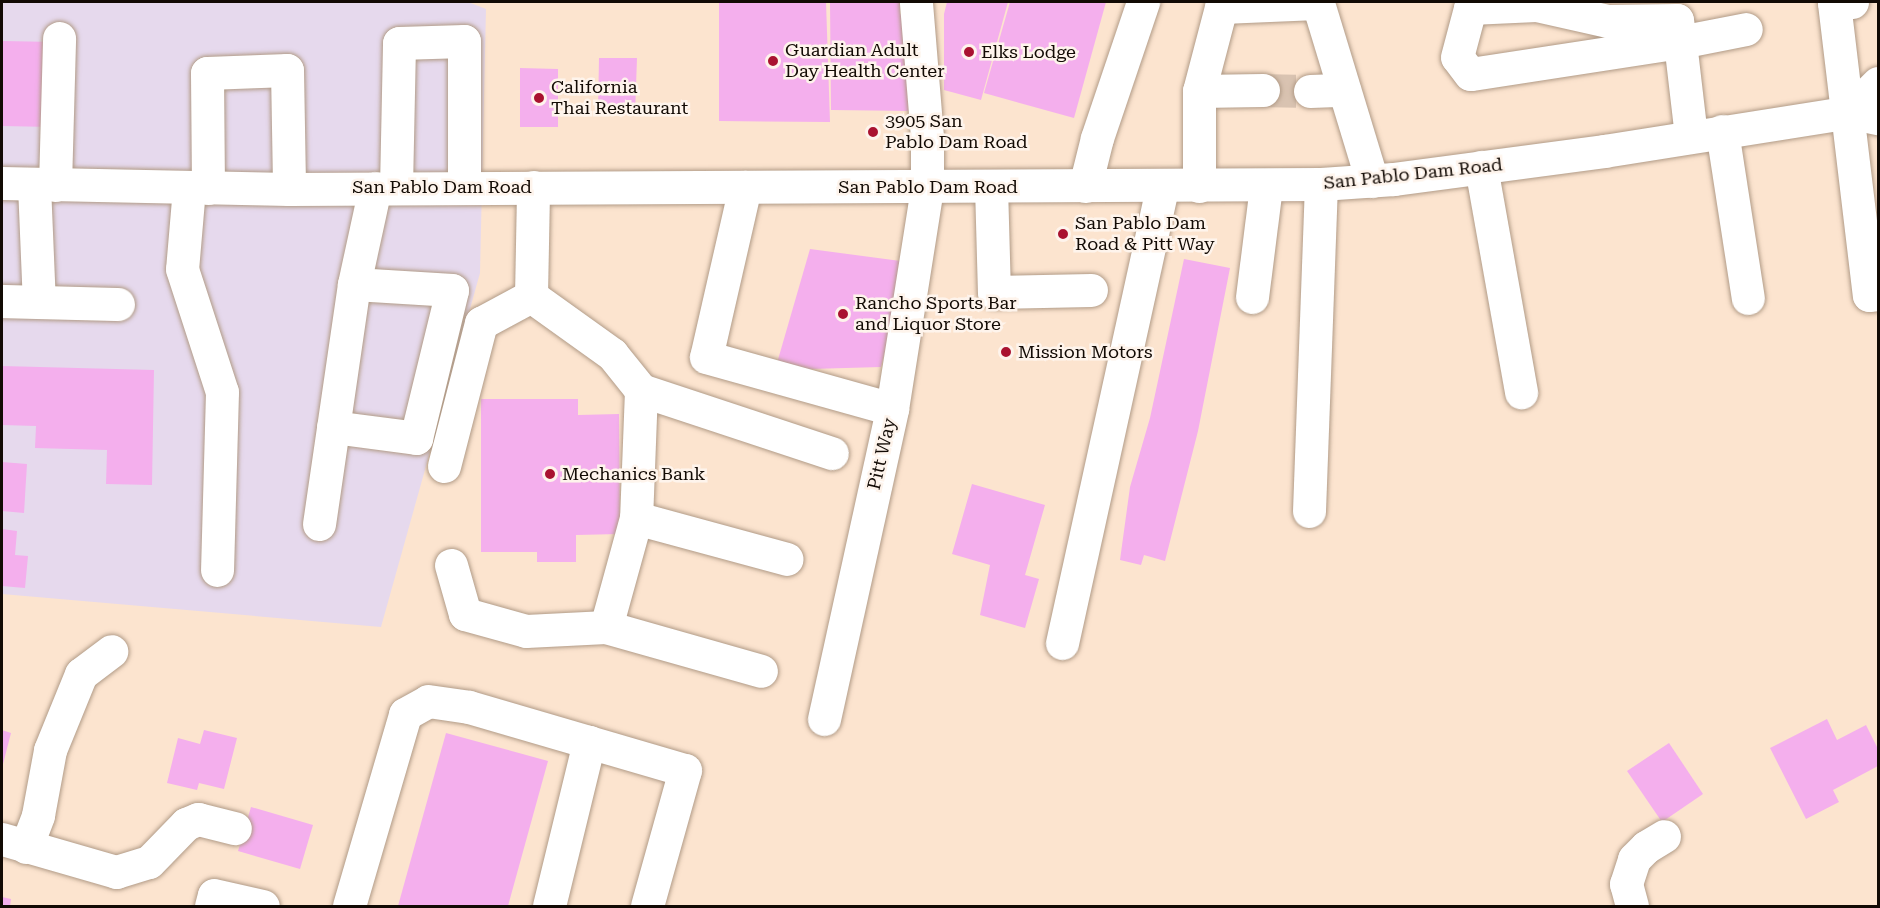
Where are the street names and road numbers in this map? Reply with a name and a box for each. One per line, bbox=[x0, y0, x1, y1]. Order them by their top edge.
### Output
street label: San Pablo Dam Road bbox=[1323, 154, 1503, 194]
street label: San Pablo Dam Road bbox=[352, 176, 532, 198]
street label: San Pablo Dam Road bbox=[838, 176, 1018, 198]
street label: Pitt Way bbox=[863, 416, 901, 492]

